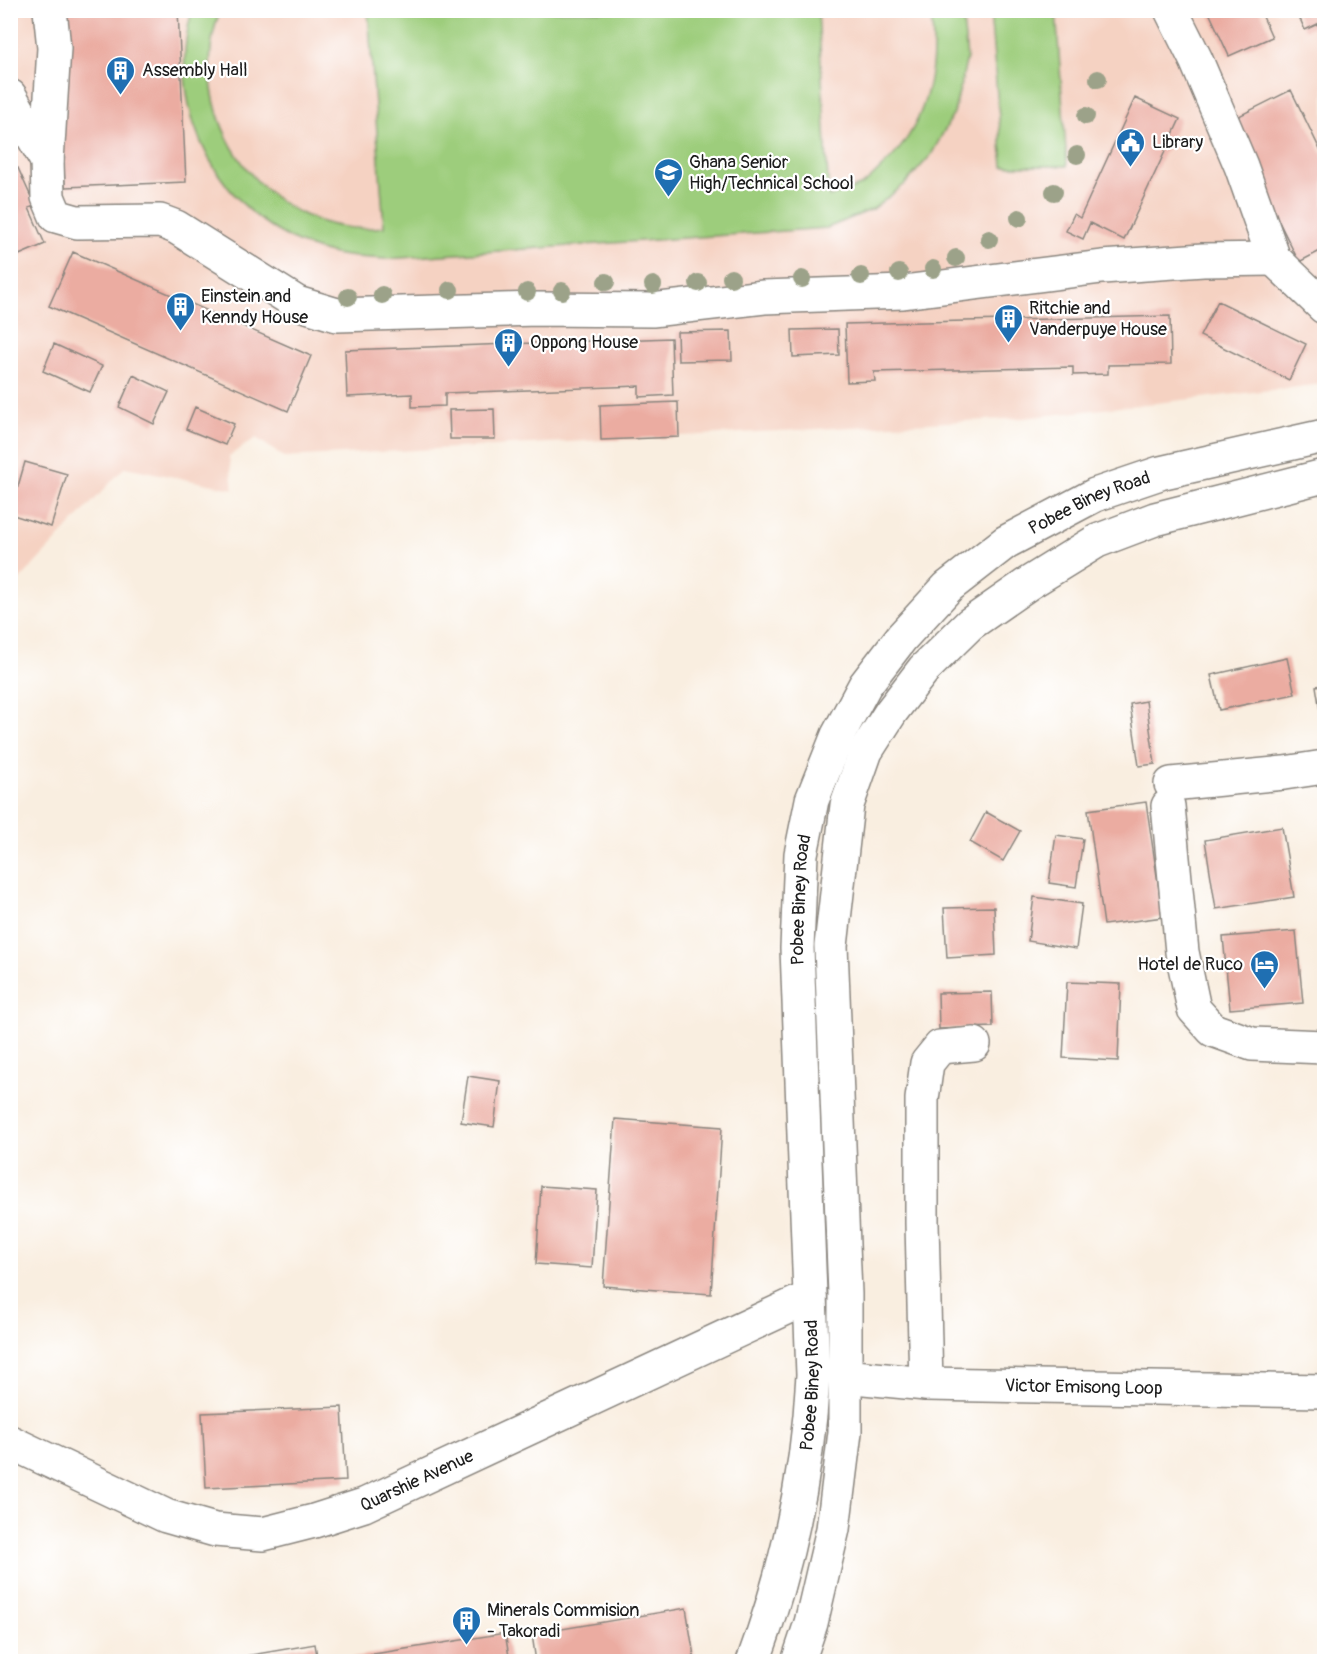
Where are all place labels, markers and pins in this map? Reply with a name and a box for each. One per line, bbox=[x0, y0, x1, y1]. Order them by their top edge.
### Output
building icon: Assembly Hall bbox=[105, 54, 137, 96]
place label: Assembly Hall bbox=[142, 59, 248, 82]
public building icon: Library bbox=[1115, 126, 1147, 168]
place label: Library bbox=[1152, 131, 1203, 154]
place label: Ghana Senior High/Technical School bbox=[689, 151, 854, 195]
school or university icon: Ghana Senior High/Technical School bbox=[652, 156, 684, 198]
place label: Einstein and Kenndy House bbox=[201, 285, 308, 329]
building icon: Einstein and Kenndy House bbox=[164, 290, 196, 332]
place label: Ritchie and Vanderpuye House bbox=[1029, 297, 1167, 341]
building icon: Ritchie and Vanderpuye House bbox=[992, 302, 1024, 344]
building icon: Oppong House bbox=[493, 326, 525, 368]
place label: Oppong House bbox=[530, 331, 638, 354]
hotel icon: Hotel de Ruco bbox=[1248, 948, 1280, 990]
place label: Hotel de Ruco bbox=[1138, 953, 1243, 976]
place label: Minerals Commision - Takoradi bbox=[487, 1599, 639, 1643]
building icon: Minerals Commision - Takoradi bbox=[450, 1604, 482, 1646]

